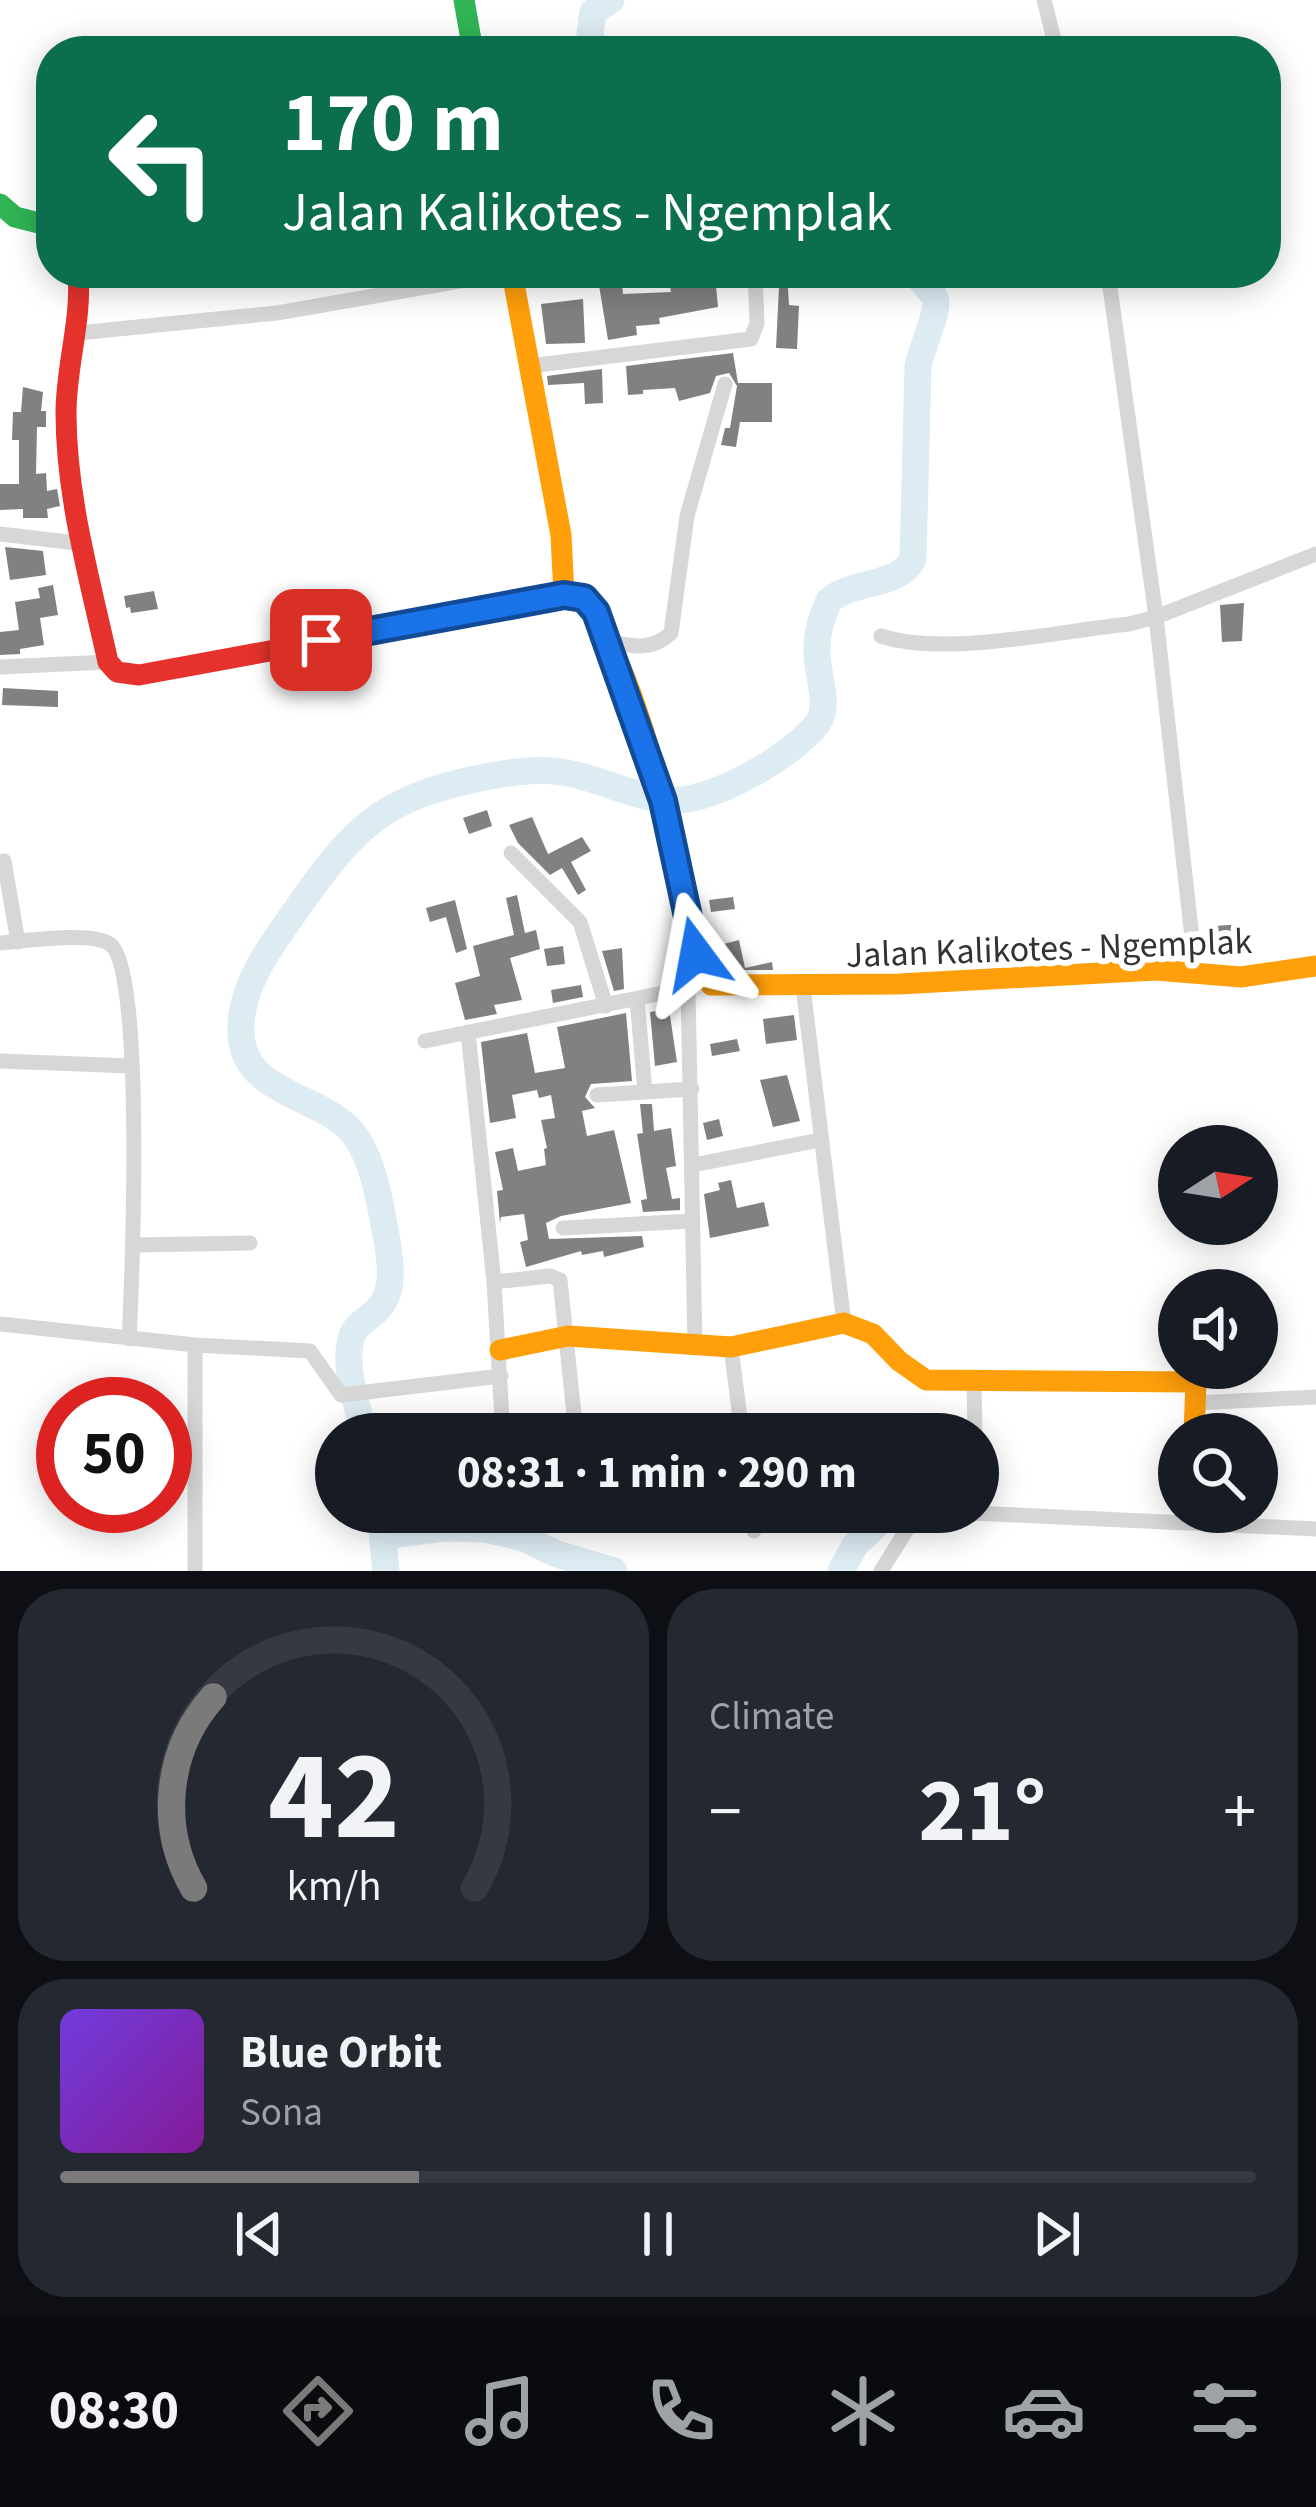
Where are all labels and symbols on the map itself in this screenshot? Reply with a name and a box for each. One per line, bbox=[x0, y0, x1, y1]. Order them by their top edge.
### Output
pin bbox=[270, 589, 372, 691]
position arrow bbox=[633, 891, 759, 1017]
street label: Jalan Kalikotes - Ngemplak bbox=[845, 916, 1253, 981]
north arrow bbox=[1158, 1125, 1278, 1245]
speed limit sign: 50 bbox=[36, 1377, 192, 1533]

